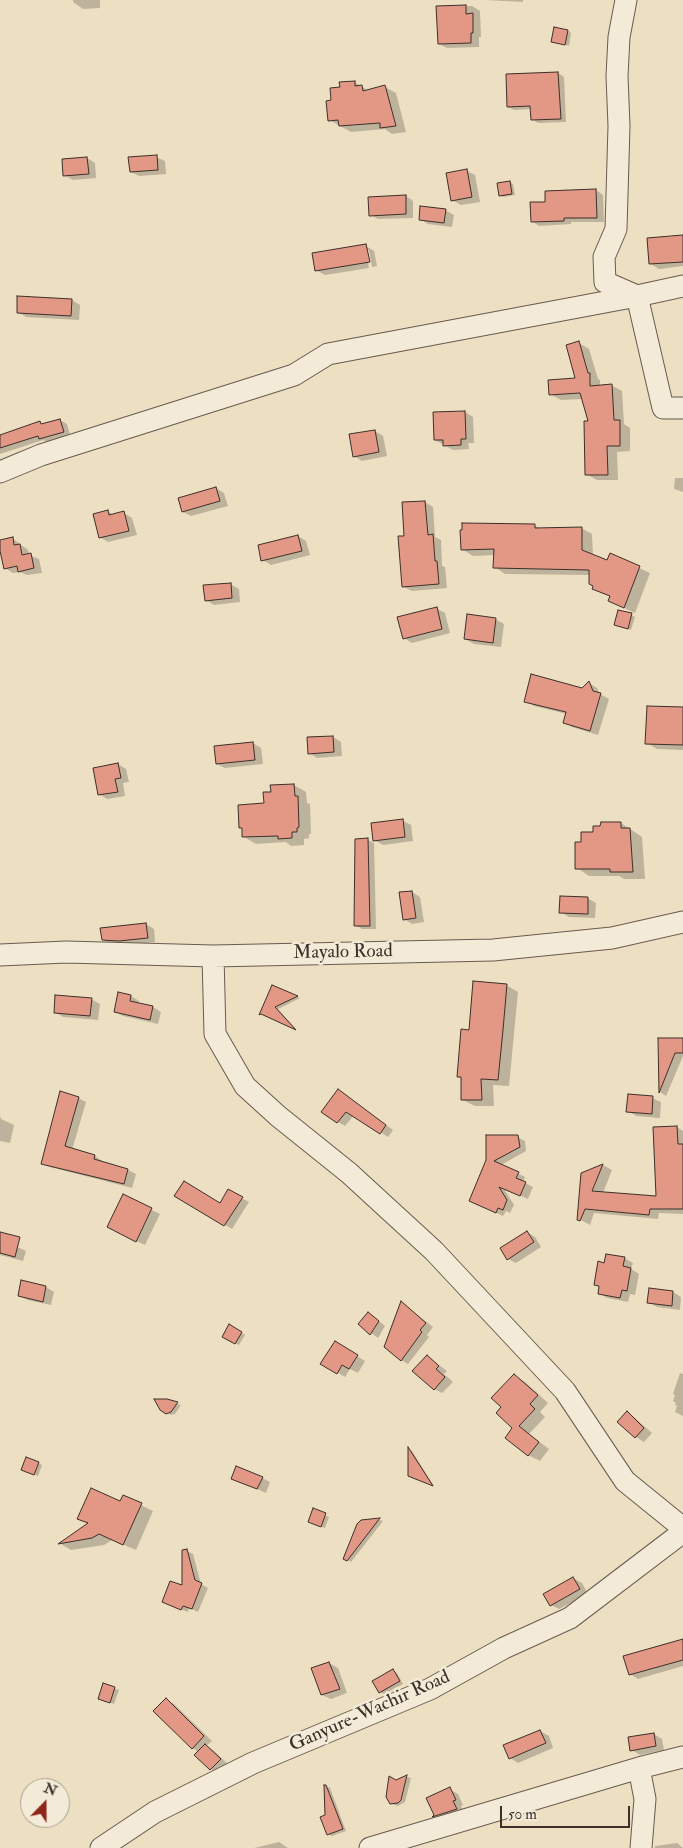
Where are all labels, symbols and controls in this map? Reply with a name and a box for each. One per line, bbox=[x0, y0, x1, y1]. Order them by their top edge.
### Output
street label: Mayalo Road bbox=[293, 941, 393, 965]
street label: Ganyure-Wachir Road bbox=[286, 1666, 454, 1758]
north arrow bbox=[20, 1778, 70, 1828]
text: N bbox=[41, 1779, 59, 1800]
scale bar bbox=[503, 1796, 633, 1828]
text: 50 m bbox=[508, 1805, 537, 1824]

